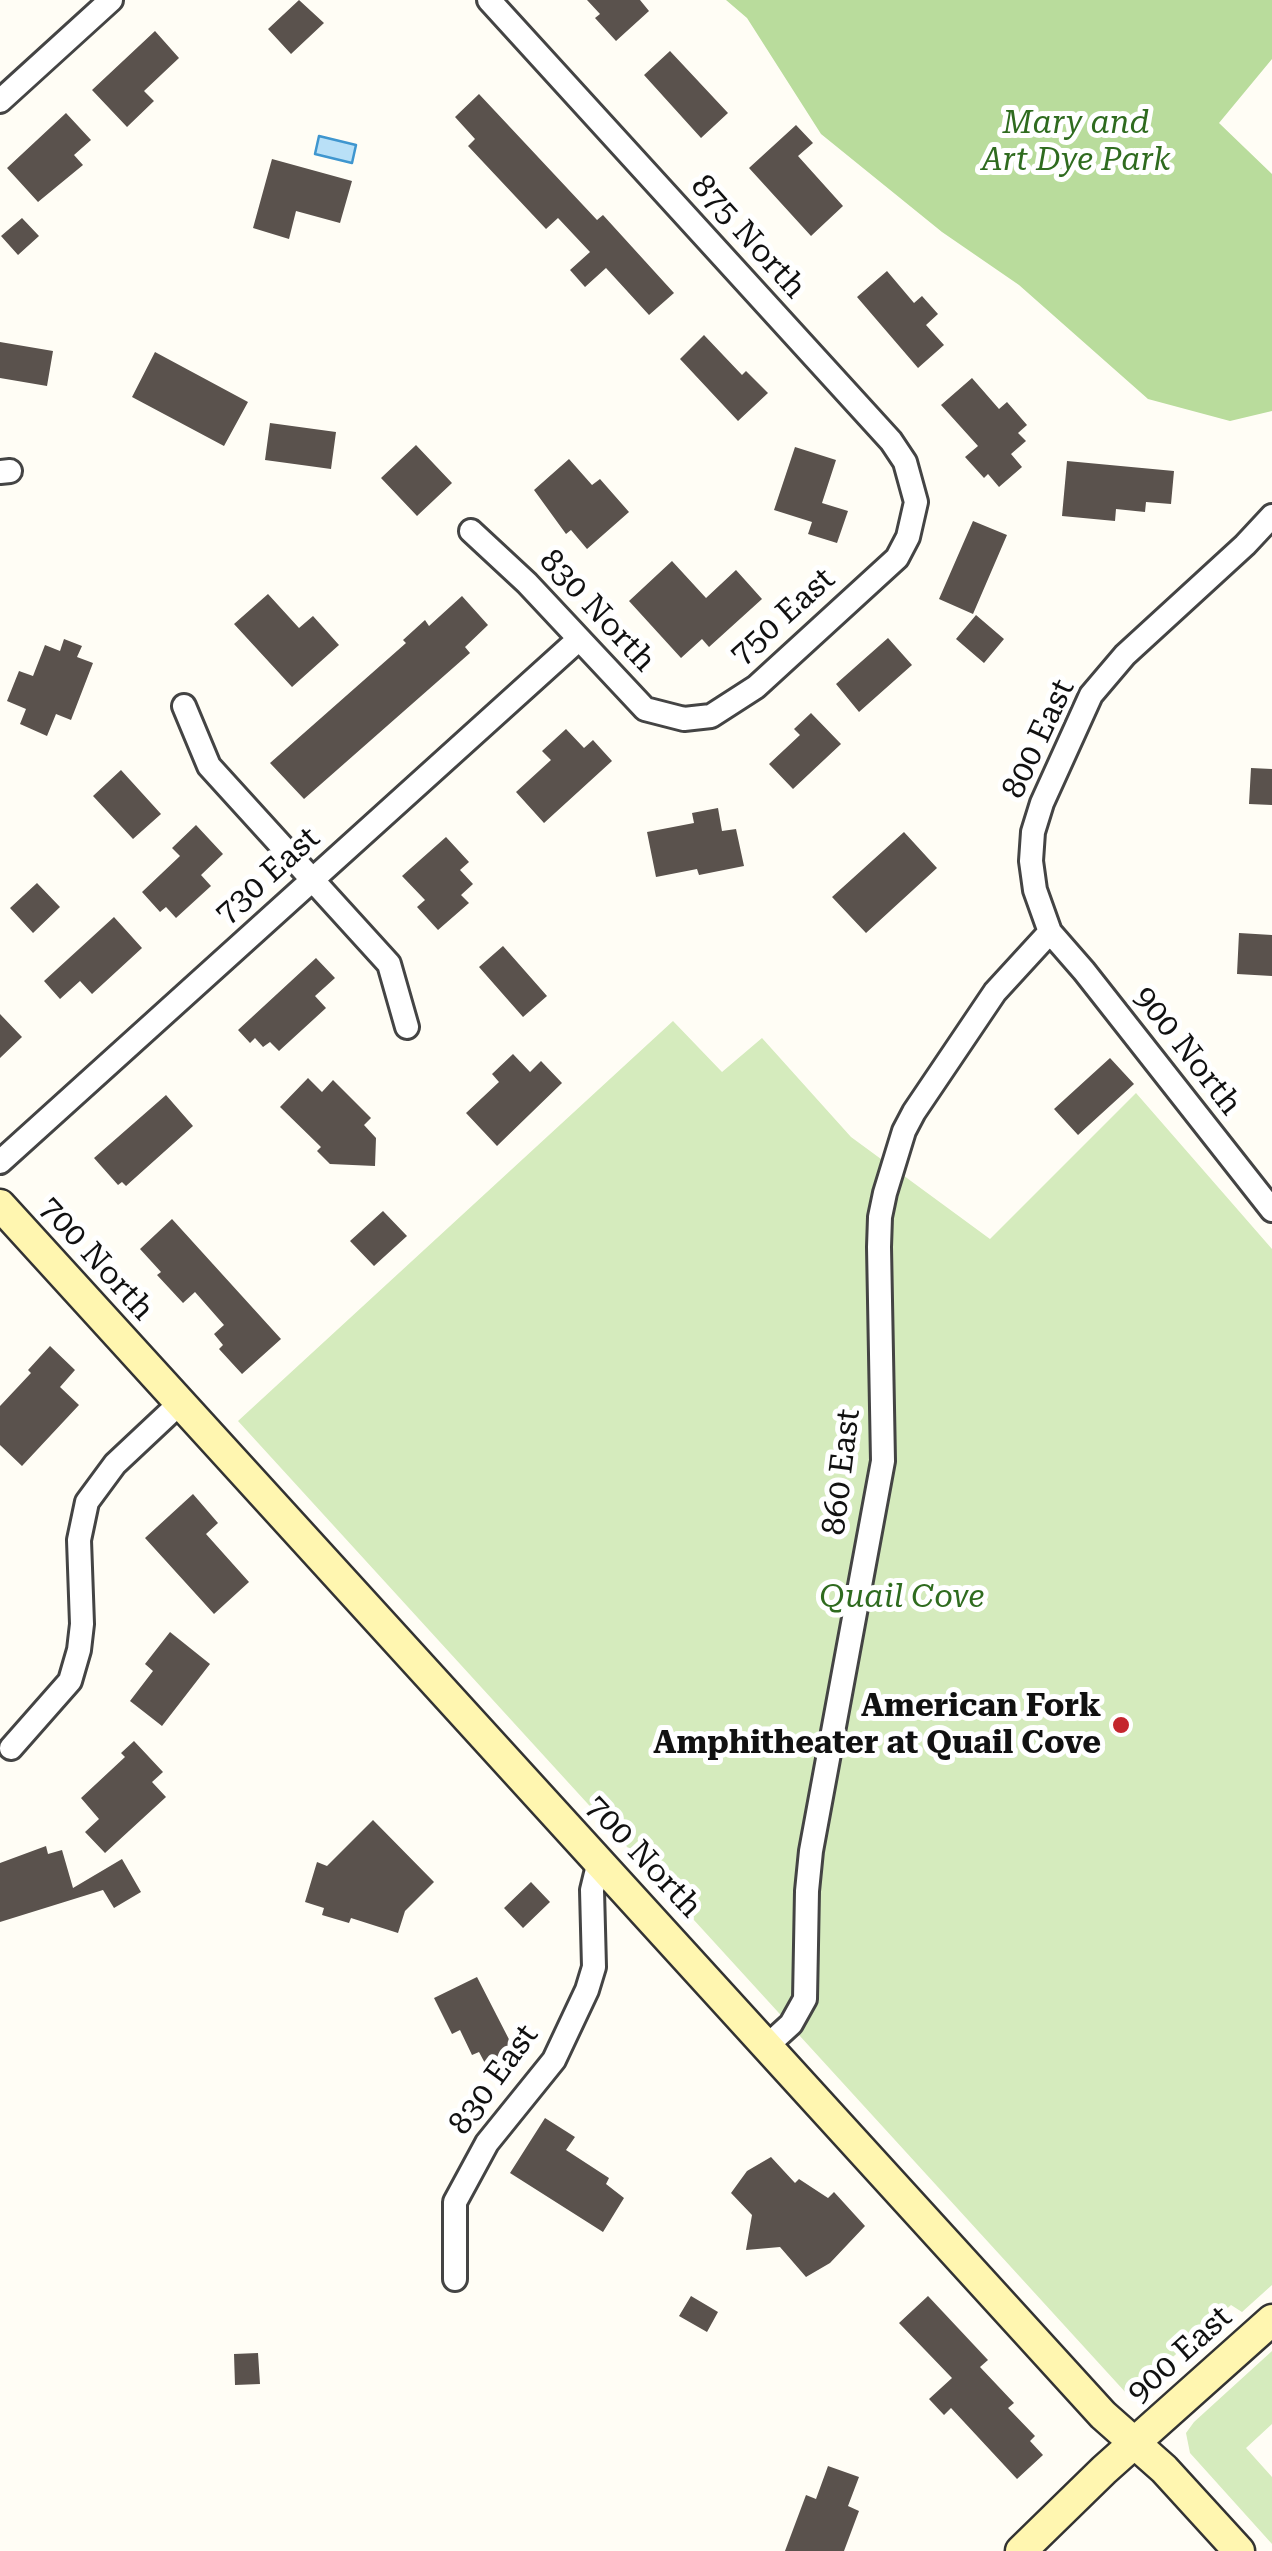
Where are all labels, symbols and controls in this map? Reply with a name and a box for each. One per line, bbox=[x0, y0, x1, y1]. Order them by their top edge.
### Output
park label: Mary and Art Dye Park bbox=[981, 105, 1171, 180]
street label: 875 North bbox=[683, 167, 813, 307]
street label: 830 North bbox=[531, 542, 663, 680]
street label: 750 East bbox=[723, 560, 843, 674]
street label: 800 East bbox=[995, 673, 1083, 805]
street label: 730 East bbox=[208, 819, 328, 933]
street label: 900 North bbox=[1125, 979, 1249, 1123]
street label: 700 North bbox=[31, 1189, 161, 1329]
street label: 860 East bbox=[815, 1407, 869, 1537]
park label: Quail Cove bbox=[820, 1579, 984, 1617]
place label: American Fork Amphitheater at Quail Cove bbox=[653, 1688, 1101, 1763]
marker: American Fork Amphitheater at Quail Cove bbox=[1110, 1714, 1132, 1736]
street label: 700 North bbox=[577, 1788, 709, 1926]
street label: 830 East bbox=[441, 2017, 547, 2143]
street label: 900 East bbox=[1120, 2298, 1240, 2412]

